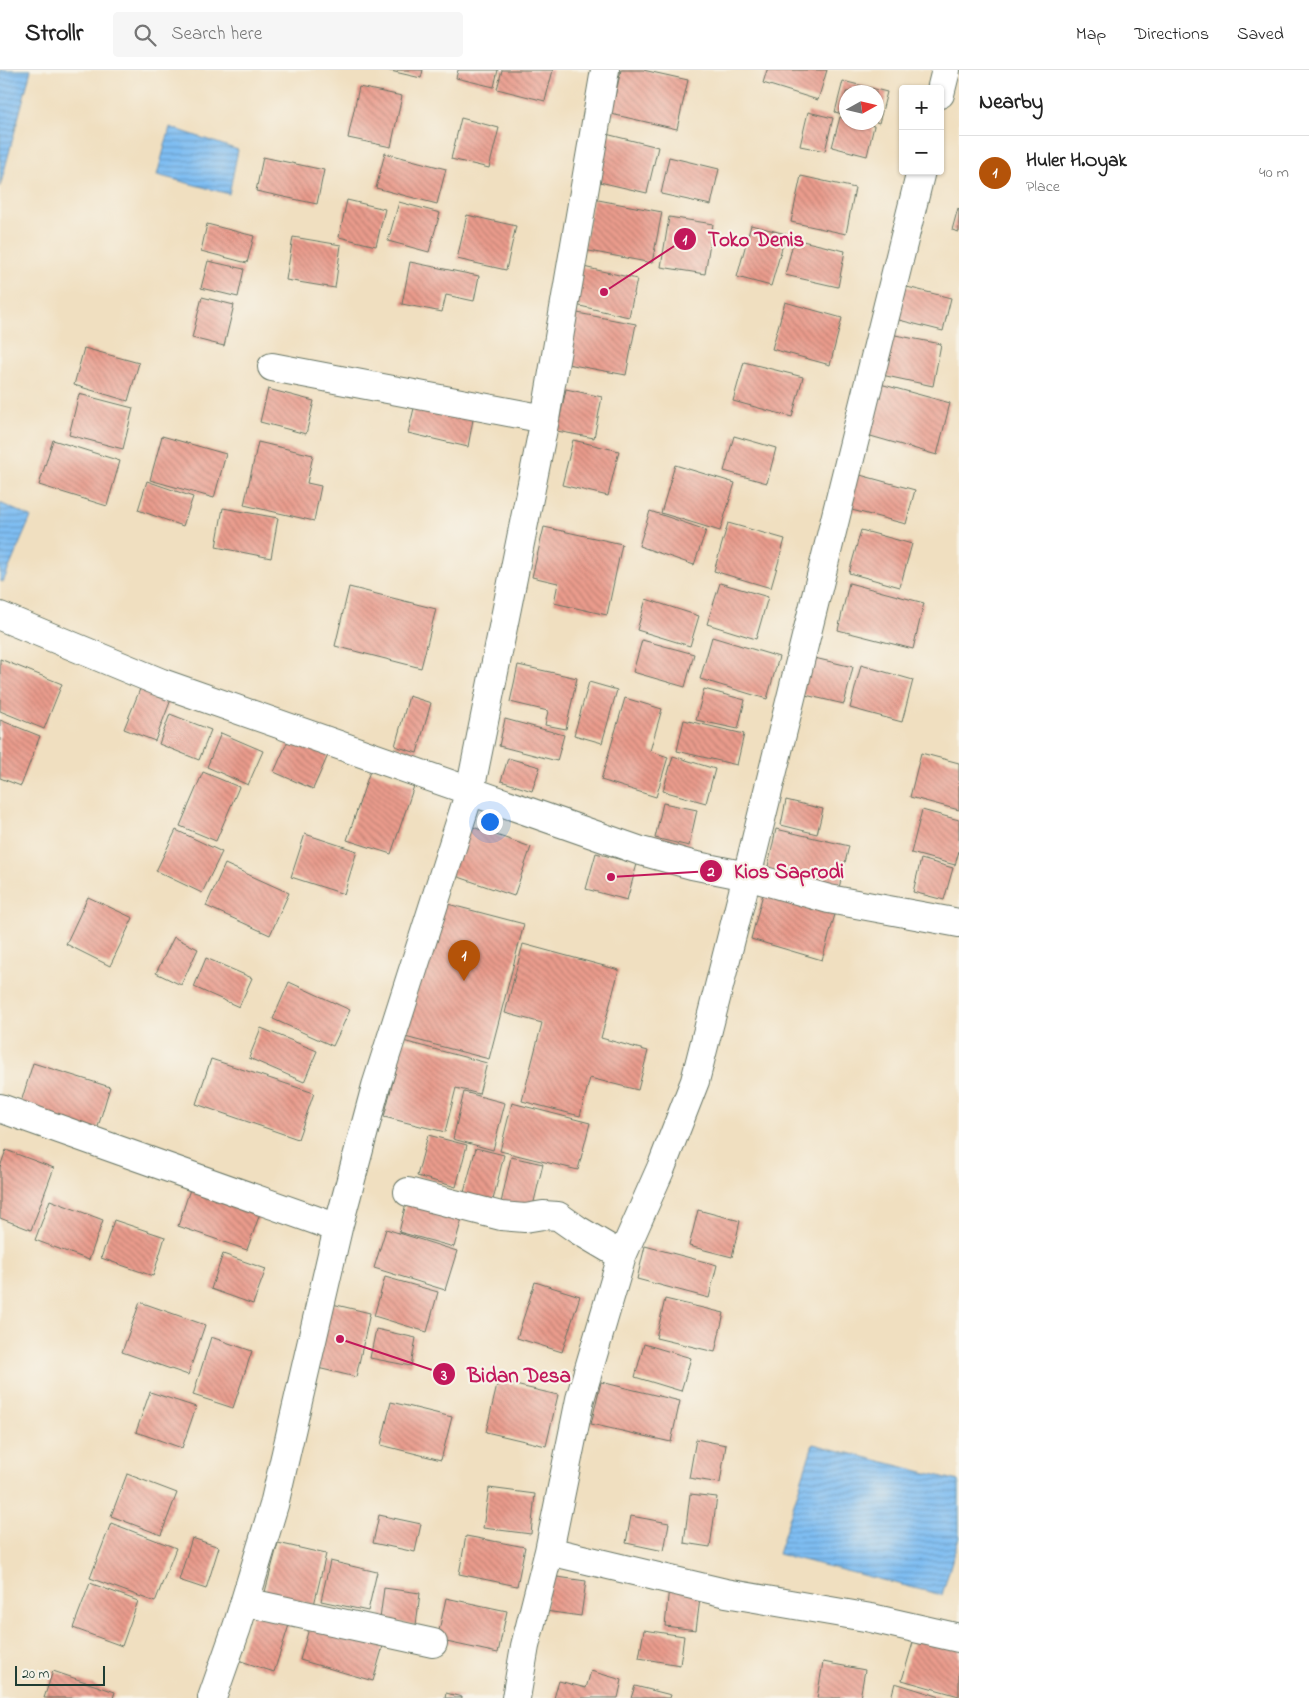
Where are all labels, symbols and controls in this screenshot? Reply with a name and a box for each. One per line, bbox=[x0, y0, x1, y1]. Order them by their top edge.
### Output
search box bbox=[113, 12, 463, 57]
text: Strollr bbox=[25, 17, 83, 52]
icon: search bbox=[131, 21, 159, 49]
text: Search here bbox=[171, 21, 262, 48]
text: Map bbox=[1076, 22, 1106, 48]
text: Directions bbox=[1134, 22, 1209, 48]
text: Saved bbox=[1237, 22, 1284, 48]
north arrow bbox=[839, 85, 884, 130]
map controls bbox=[899, 85, 944, 175]
button: + bbox=[899, 85, 944, 130]
text: Nearby bbox=[979, 88, 1043, 118]
button: − bbox=[899, 130, 944, 175]
text: Huler H.Oyak bbox=[1026, 148, 1127, 175]
text: 1 bbox=[992, 161, 998, 185]
text: 40 m bbox=[1259, 161, 1289, 185]
text: Place bbox=[1026, 175, 1060, 199]
callout: Toko Denis bbox=[672, 221, 814, 257]
text: Toko Denis bbox=[708, 226, 805, 256]
text: 1 bbox=[683, 229, 688, 251]
your location bbox=[477, 809, 503, 835]
callout: Kios Saprodi bbox=[699, 853, 854, 889]
text: Kios Saprodi bbox=[734, 858, 844, 888]
text: 2 bbox=[706, 861, 715, 883]
pin: 1 bbox=[448, 940, 480, 981]
callout: Bidan Desa bbox=[432, 1356, 580, 1392]
text: Bidan Desa bbox=[466, 1362, 571, 1392]
text: 3 bbox=[440, 1365, 447, 1387]
scale bar bbox=[15, 1663, 105, 1686]
text: 20 m bbox=[22, 1664, 49, 1685]

